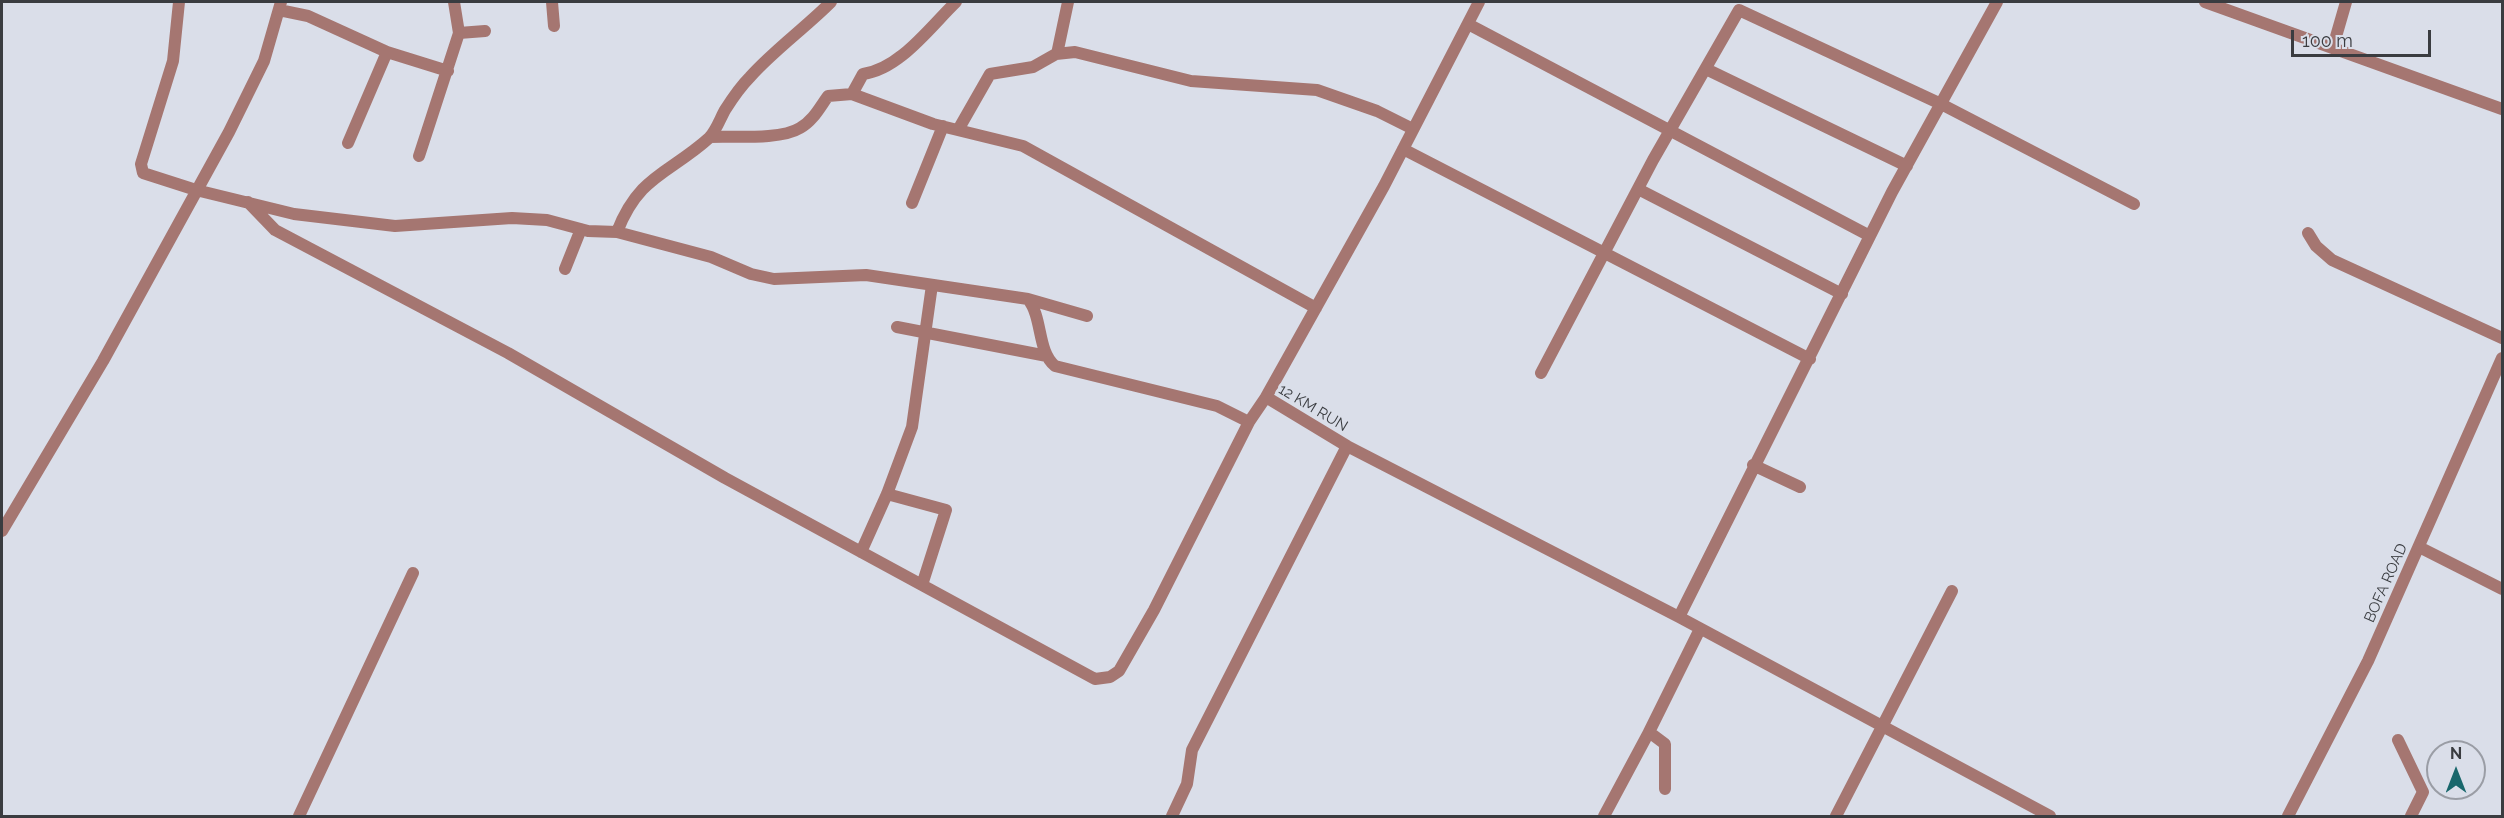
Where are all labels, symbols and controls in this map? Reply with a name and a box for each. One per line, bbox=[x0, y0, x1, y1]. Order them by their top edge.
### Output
scale bar bbox=[2294, 18, 2434, 56]
text: 100 m bbox=[2302, 30, 2353, 51]
street label: 12 KM RUN bbox=[1275, 380, 1351, 436]
street label: BOFA ROAD bbox=[2361, 541, 2411, 625]
north arrow bbox=[2426, 740, 2486, 800]
text: N bbox=[2450, 744, 2462, 763]

